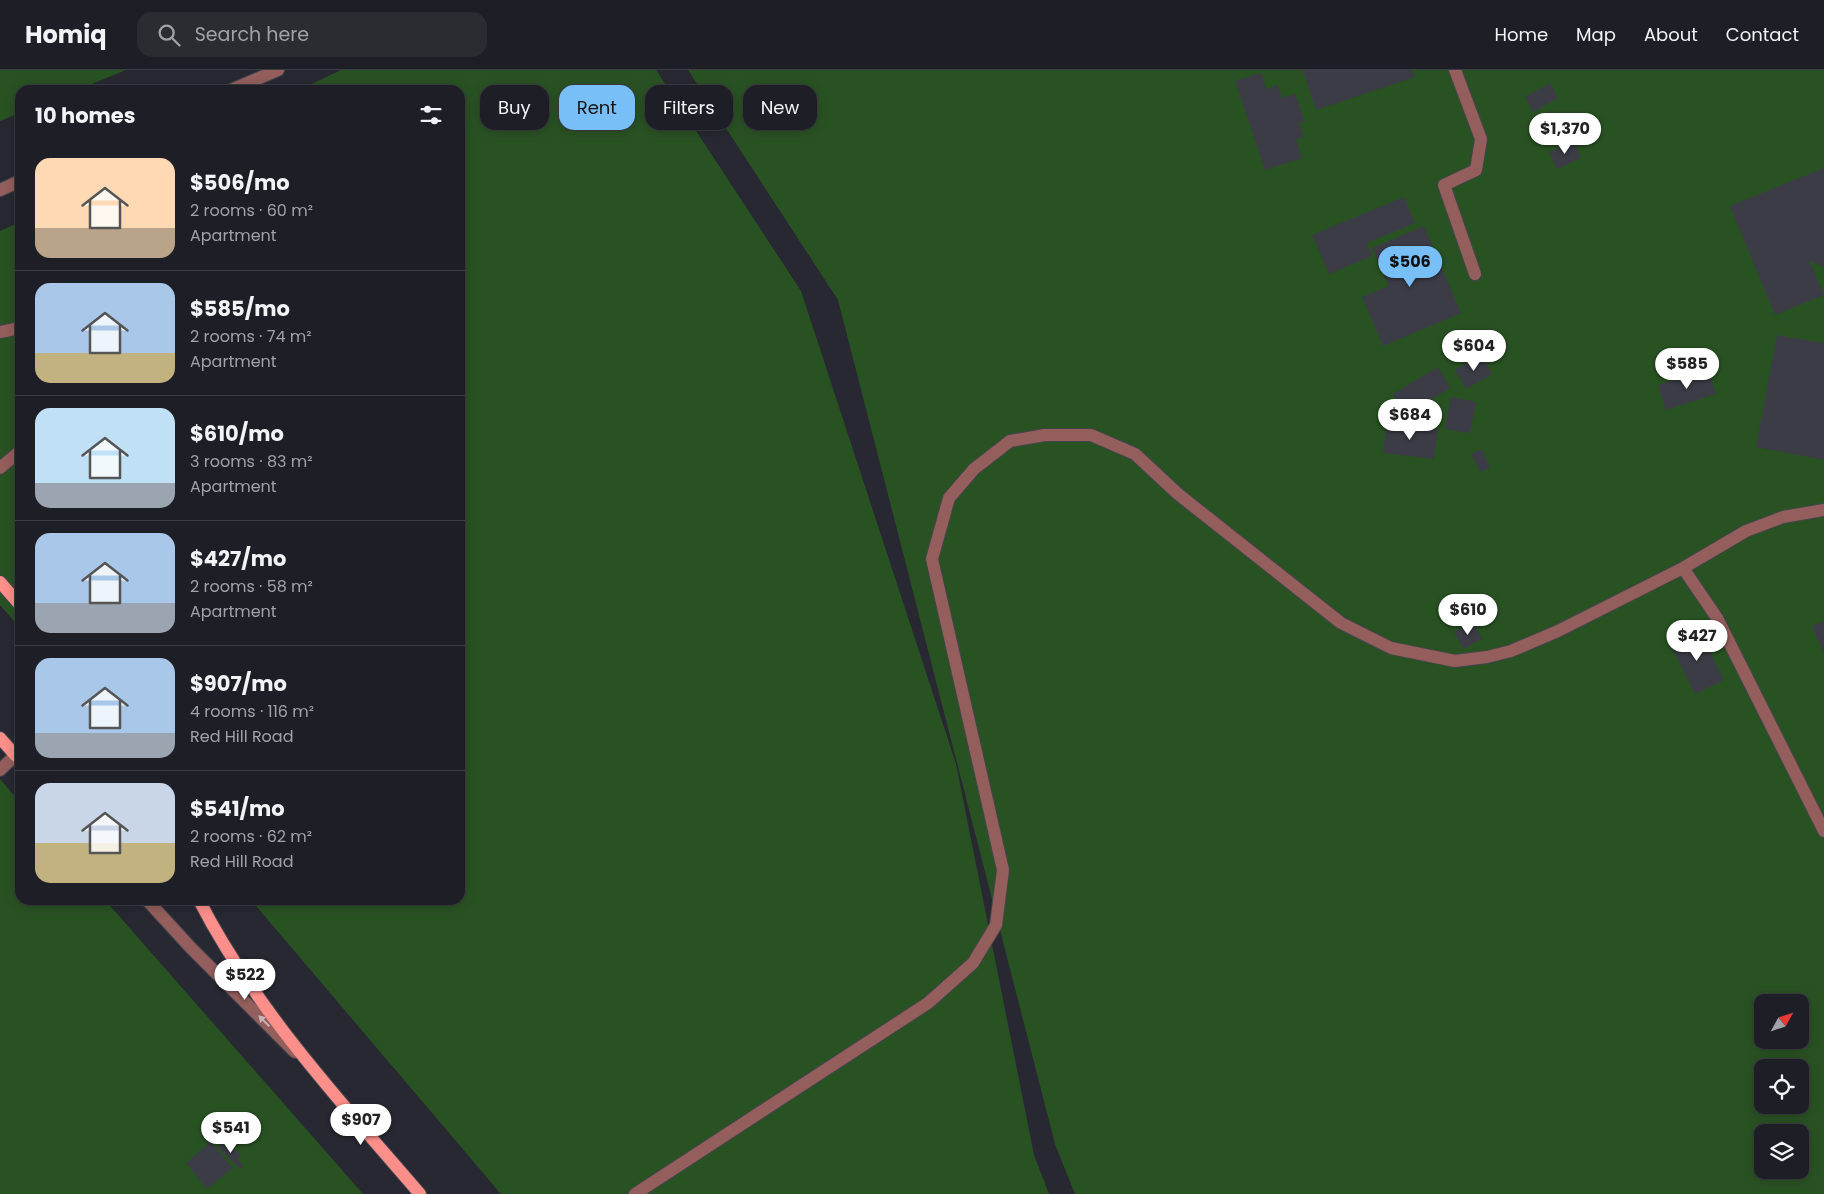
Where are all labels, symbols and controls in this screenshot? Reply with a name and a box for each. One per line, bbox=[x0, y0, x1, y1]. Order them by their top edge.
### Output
search box bbox=[137, 12, 487, 57]
text: Homiq bbox=[25, 18, 107, 51]
icon: search bbox=[155, 21, 183, 49]
text: Search here bbox=[195, 21, 309, 48]
text: Home bbox=[1494, 22, 1548, 47]
text: Map bbox=[1576, 22, 1616, 47]
text: About bbox=[1644, 22, 1698, 47]
text: Contact bbox=[1726, 22, 1799, 47]
chip: Buy bbox=[480, 85, 549, 130]
chip: Rent bbox=[559, 85, 635, 130]
chip: Filters bbox=[645, 85, 733, 130]
chip: New bbox=[743, 85, 817, 130]
text: 10 homes bbox=[35, 101, 135, 130]
icon: filters bbox=[417, 101, 445, 129]
pin: $1,370 bbox=[1524, 112, 1606, 155]
text: $1,370 bbox=[1540, 117, 1590, 140]
text: $506/mo bbox=[190, 168, 290, 197]
icon: home bbox=[75, 178, 135, 238]
text: 2 rooms · 60 m² bbox=[190, 199, 313, 222]
text: Apartment bbox=[190, 224, 277, 247]
pin: $506 bbox=[1380, 246, 1440, 288]
text: $506 bbox=[1389, 250, 1431, 273]
text: $585/mo bbox=[190, 294, 290, 323]
icon: home bbox=[75, 303, 135, 363]
text: 2 rooms · 74 m² bbox=[190, 325, 312, 348]
pin: $604 bbox=[1444, 330, 1504, 372]
text: $604 bbox=[1453, 334, 1495, 357]
pin: $585 bbox=[1657, 348, 1717, 390]
text: Apartment bbox=[190, 350, 277, 373]
text: $585 bbox=[1666, 352, 1708, 375]
pin: $684 bbox=[1380, 398, 1440, 441]
text: $684 bbox=[1389, 403, 1431, 426]
text: $610/mo bbox=[190, 419, 284, 448]
icon: home bbox=[75, 428, 135, 488]
text: 3 rooms · 83 m² bbox=[190, 450, 312, 473]
text: Apartment bbox=[190, 475, 277, 498]
text: $427/mo bbox=[190, 544, 286, 573]
icon: home bbox=[75, 553, 135, 613]
text: 2 rooms · 58 m² bbox=[190, 575, 313, 598]
pin: $610 bbox=[1438, 594, 1498, 636]
text: $610 bbox=[1449, 598, 1487, 621]
text: Apartment bbox=[190, 600, 277, 623]
pin: $427 bbox=[1667, 620, 1727, 662]
text: $427 bbox=[1677, 624, 1717, 647]
text: $907/mo bbox=[190, 669, 287, 698]
icon: home bbox=[75, 678, 135, 738]
text: 4 rooms · 116 m² bbox=[190, 700, 314, 723]
text: Red Hill Road bbox=[190, 725, 294, 748]
text: $541/mo bbox=[190, 794, 285, 823]
icon: home bbox=[75, 803, 135, 863]
text: 2 rooms · 62 m² bbox=[190, 825, 312, 848]
text: Red Hill Road bbox=[190, 850, 294, 873]
pin: $522 bbox=[215, 958, 275, 1001]
text: $522 bbox=[225, 963, 265, 986]
north arrow bbox=[1754, 994, 1809, 1049]
map controls bbox=[1754, 994, 1809, 1179]
one-way arrow bbox=[258, 1016, 270, 1028]
button: locate bbox=[1754, 1059, 1809, 1114]
pin: $907 bbox=[331, 1104, 391, 1146]
text: $907 bbox=[341, 1108, 381, 1131]
pin: $541 bbox=[201, 1112, 261, 1154]
text: $541 bbox=[212, 1116, 250, 1139]
button: layers bbox=[1754, 1124, 1809, 1179]

